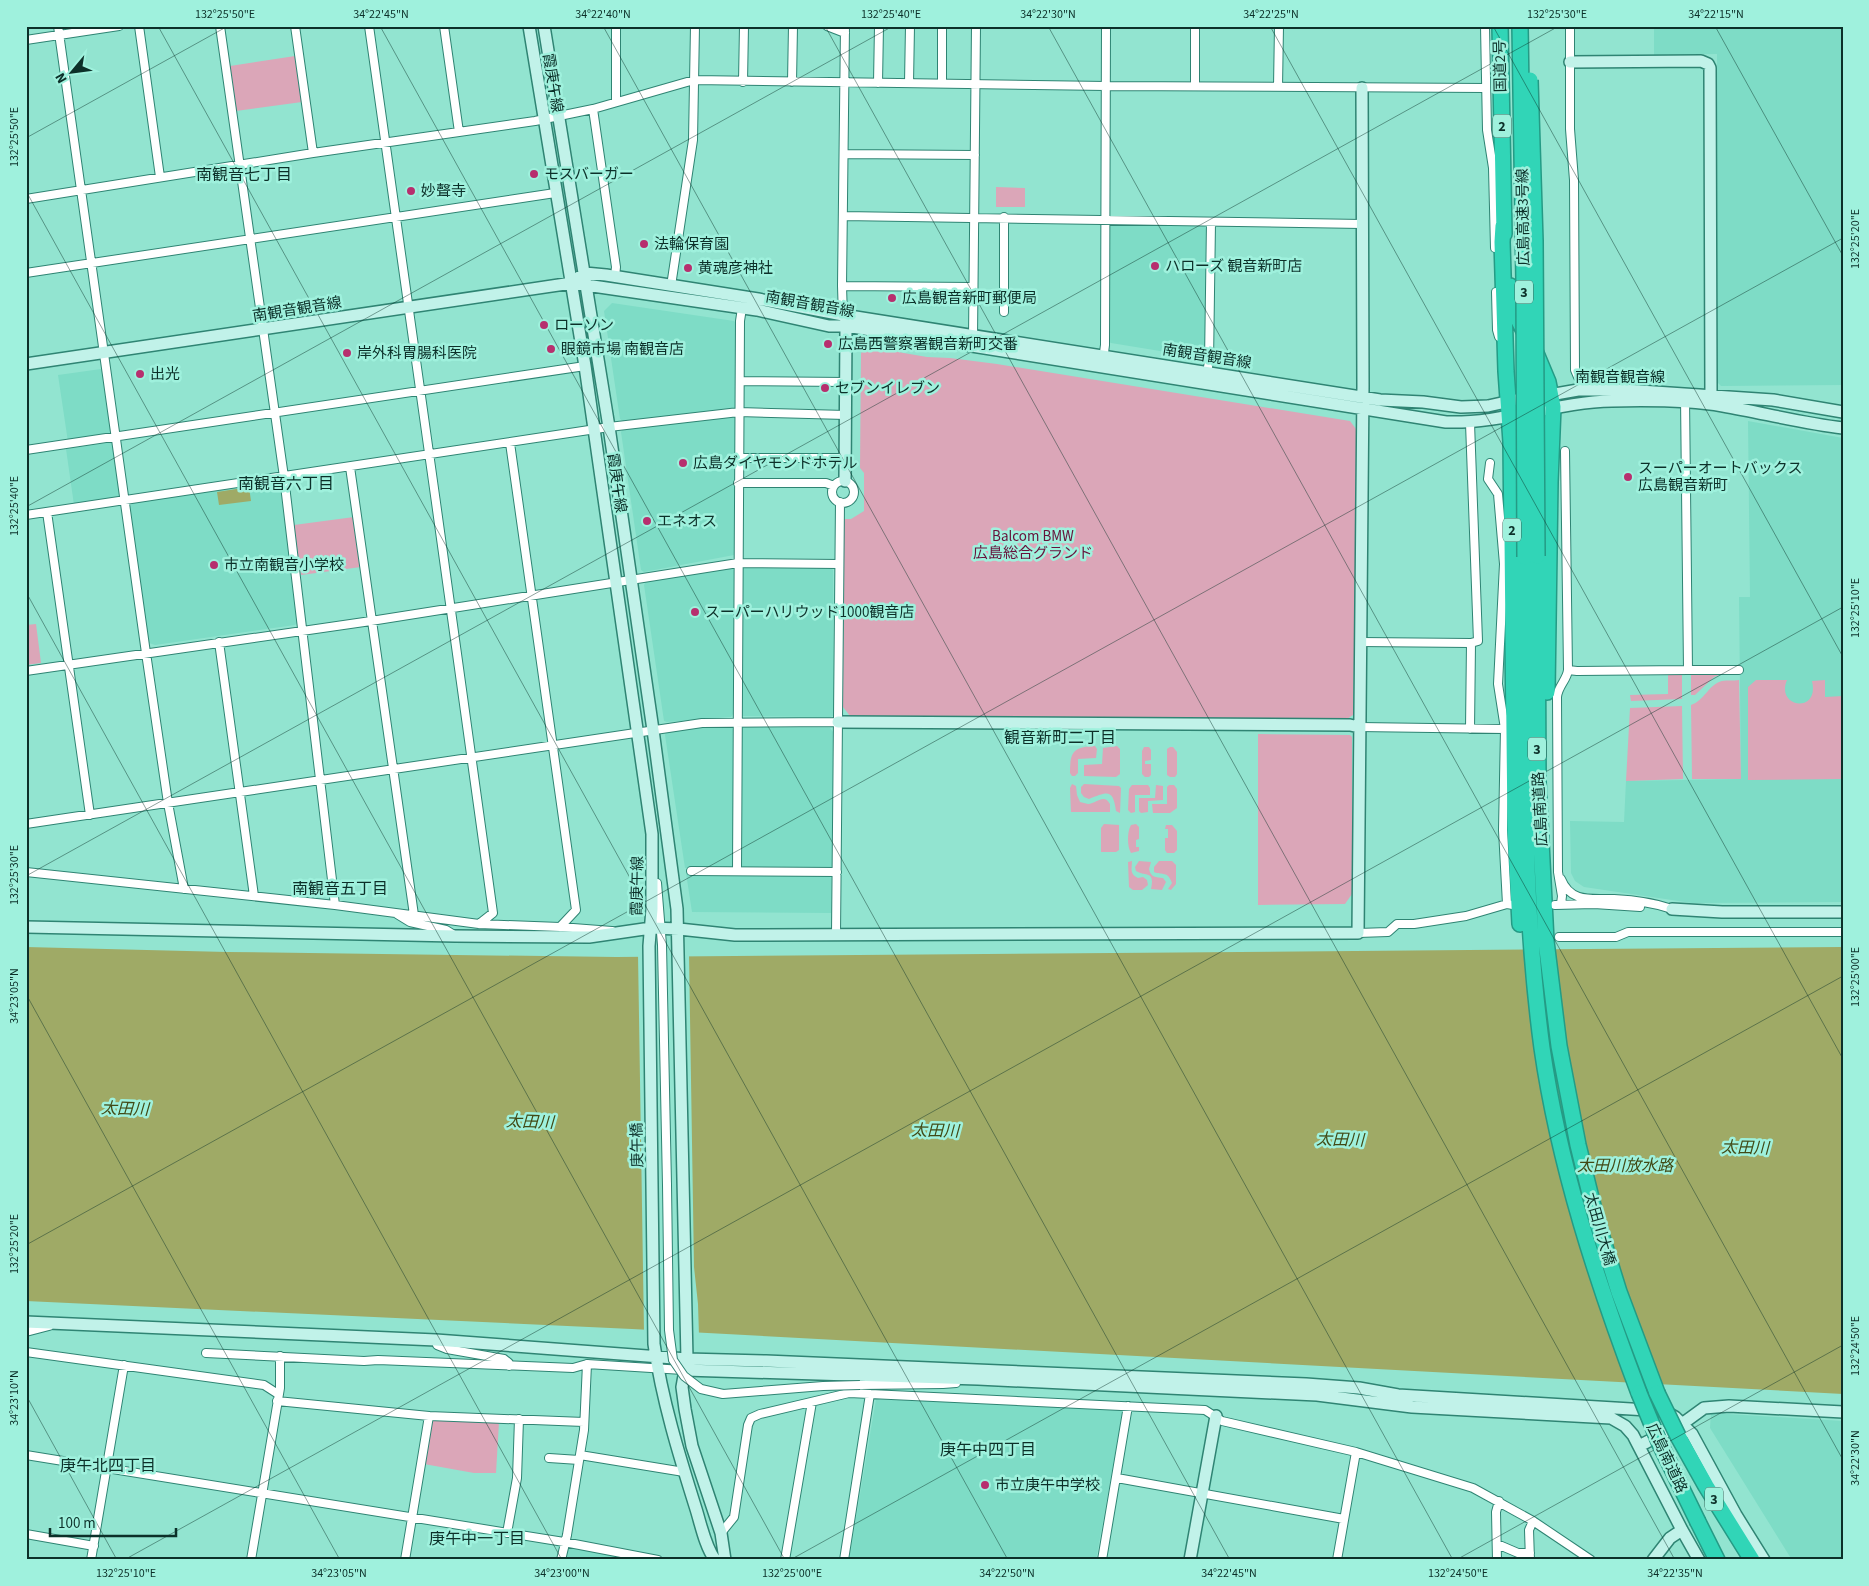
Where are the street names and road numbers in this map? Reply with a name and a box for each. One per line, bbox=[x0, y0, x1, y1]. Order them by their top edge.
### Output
street label: 国道2号 bbox=[1490, 40, 1511, 92]
street label: 霞庚午線 bbox=[537, 52, 568, 114]
road number: 2 bbox=[1493, 114, 1511, 138]
street label: 広島高速3号線 bbox=[1512, 168, 1535, 266]
road number: 3 bbox=[1515, 280, 1533, 304]
street label: 南観音観音線 bbox=[764, 286, 856, 323]
street label: 南観音観音線 bbox=[251, 292, 343, 327]
street label: 南観音観音線 bbox=[1161, 339, 1253, 374]
street label: 南観音観音線 bbox=[1575, 367, 1665, 388]
street label: 霞庚午線 bbox=[602, 452, 631, 514]
road number: 2 bbox=[1503, 518, 1521, 542]
road number: 3 bbox=[1528, 738, 1546, 761]
street label: 広島南道路 bbox=[1528, 771, 1553, 847]
street label: 霞庚午線 bbox=[626, 856, 649, 916]
street label: 庚午橋 bbox=[627, 1122, 648, 1168]
street label: 太田川大橋 bbox=[1579, 1190, 1620, 1268]
street label: 広島南道路 bbox=[1641, 1420, 1692, 1497]
road number: 3 bbox=[1705, 1488, 1723, 1510]

